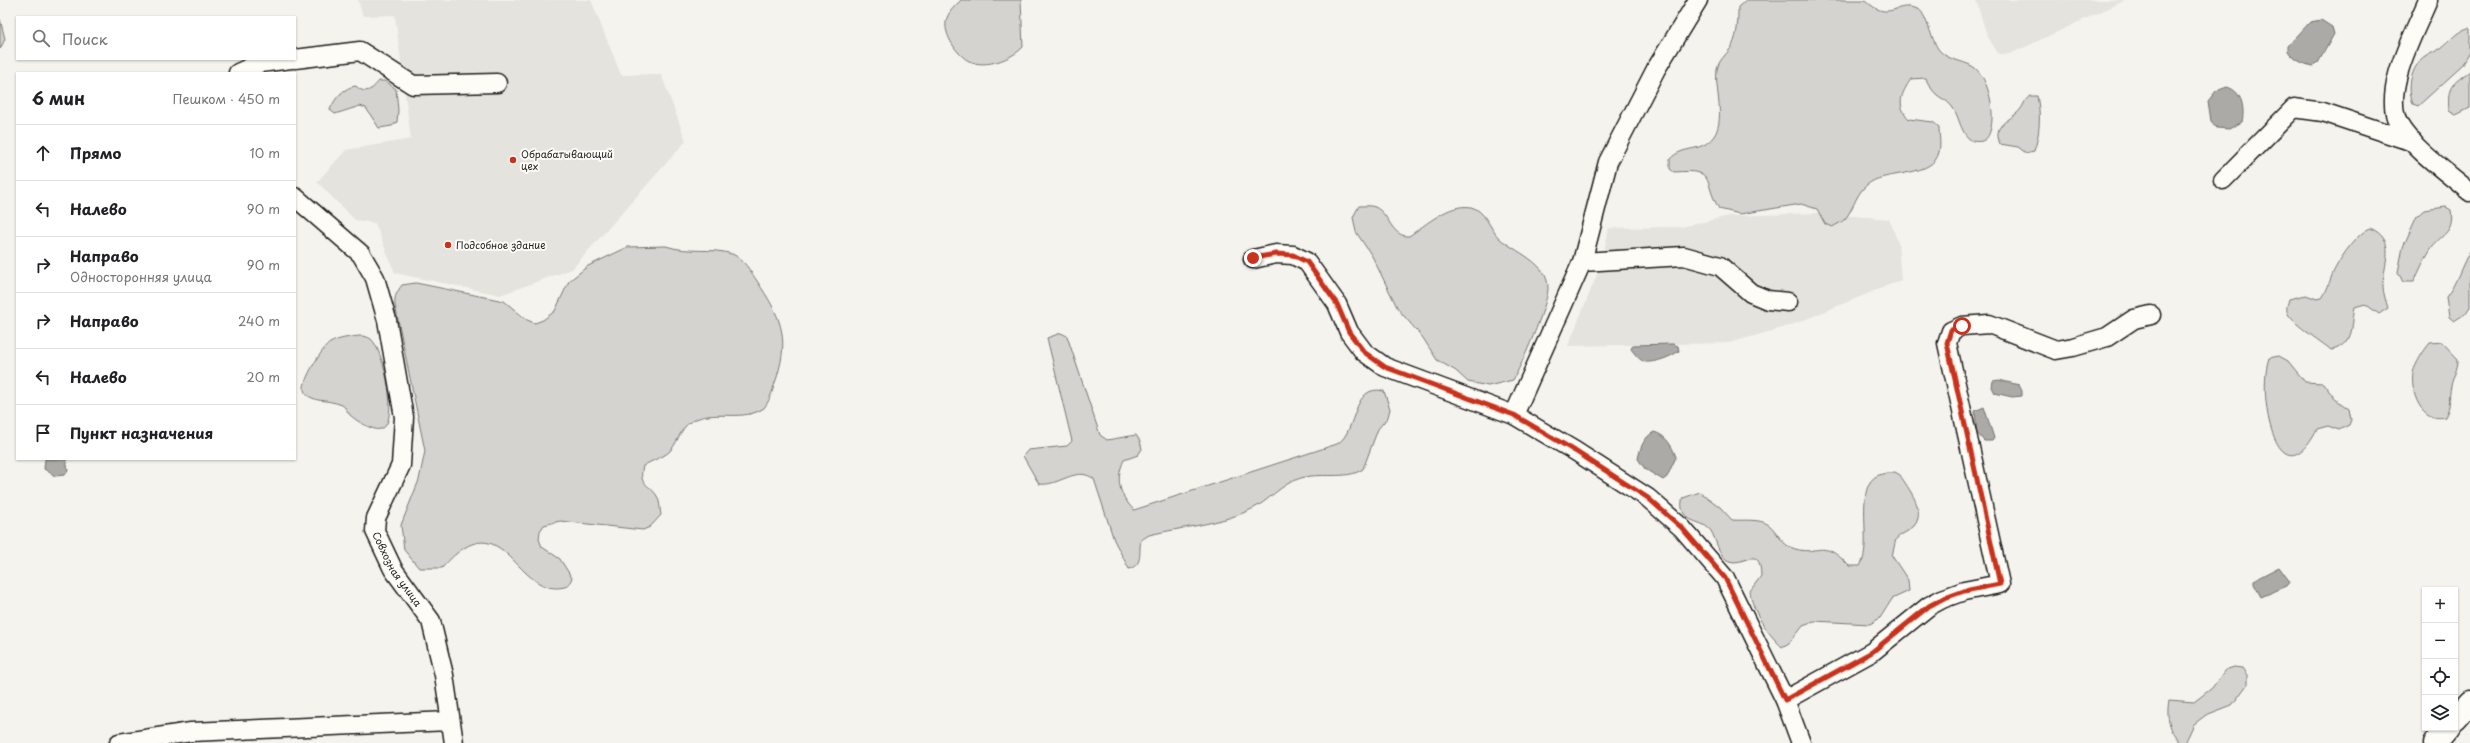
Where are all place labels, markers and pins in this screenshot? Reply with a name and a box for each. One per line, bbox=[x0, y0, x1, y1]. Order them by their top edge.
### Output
place label: Обрабатывающий цех bbox=[521, 146, 613, 173]
marker: Обрабатывающий цех bbox=[508, 155, 518, 165]
place label: Подсобное здание bbox=[456, 237, 546, 252]
marker: Подсобное здание bbox=[443, 240, 453, 250]

